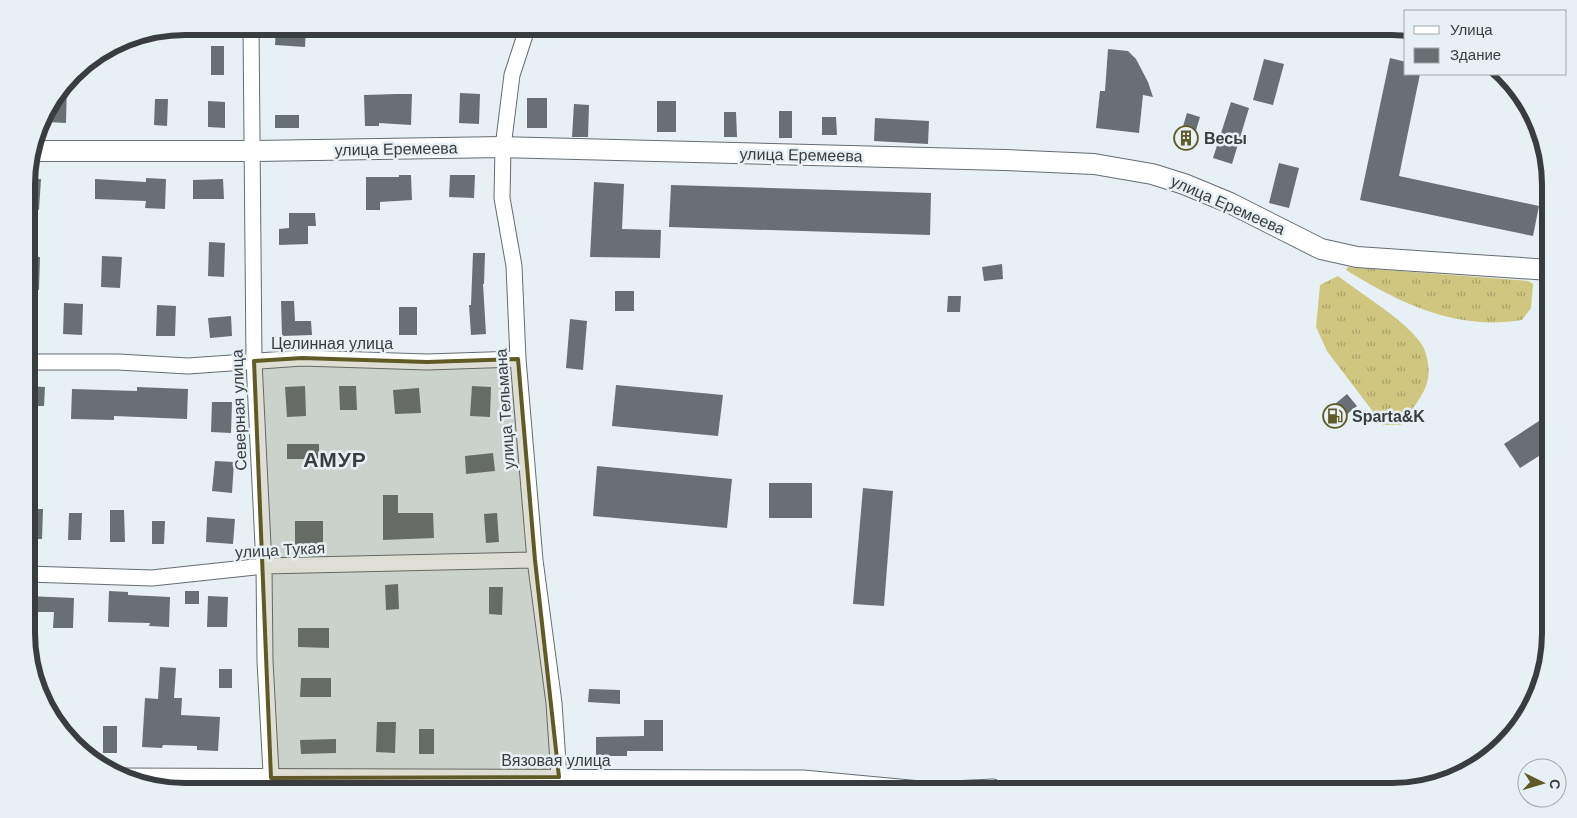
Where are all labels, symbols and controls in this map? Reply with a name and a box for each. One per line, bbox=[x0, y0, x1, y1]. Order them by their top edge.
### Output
legend bbox=[1404, 10, 1567, 75]
text: Улица bbox=[1450, 21, 1493, 38]
text: Здание bbox=[1450, 46, 1501, 63]
building icon: Весы bbox=[1173, 125, 1199, 151]
place label: Весы bbox=[1204, 130, 1247, 147]
street label: улица Еремеева bbox=[334, 139, 458, 159]
street label: улица Еремеева bbox=[739, 145, 863, 165]
street label: улица Еремеева bbox=[1168, 172, 1288, 238]
street label: Целинная улица bbox=[271, 335, 393, 352]
street label: улица Тельмана bbox=[492, 348, 518, 470]
street label: Северная улица bbox=[228, 349, 250, 471]
fuel station icon: Sparta&K bbox=[1322, 403, 1348, 429]
place label: Sparta&K bbox=[1352, 408, 1425, 425]
district label: АМУР bbox=[303, 448, 367, 471]
street label: улица Тукая bbox=[235, 539, 325, 561]
street label: Вязовая улица bbox=[501, 752, 611, 769]
north arrow bbox=[1517, 758, 1567, 808]
text: С bbox=[1547, 778, 1563, 790]

